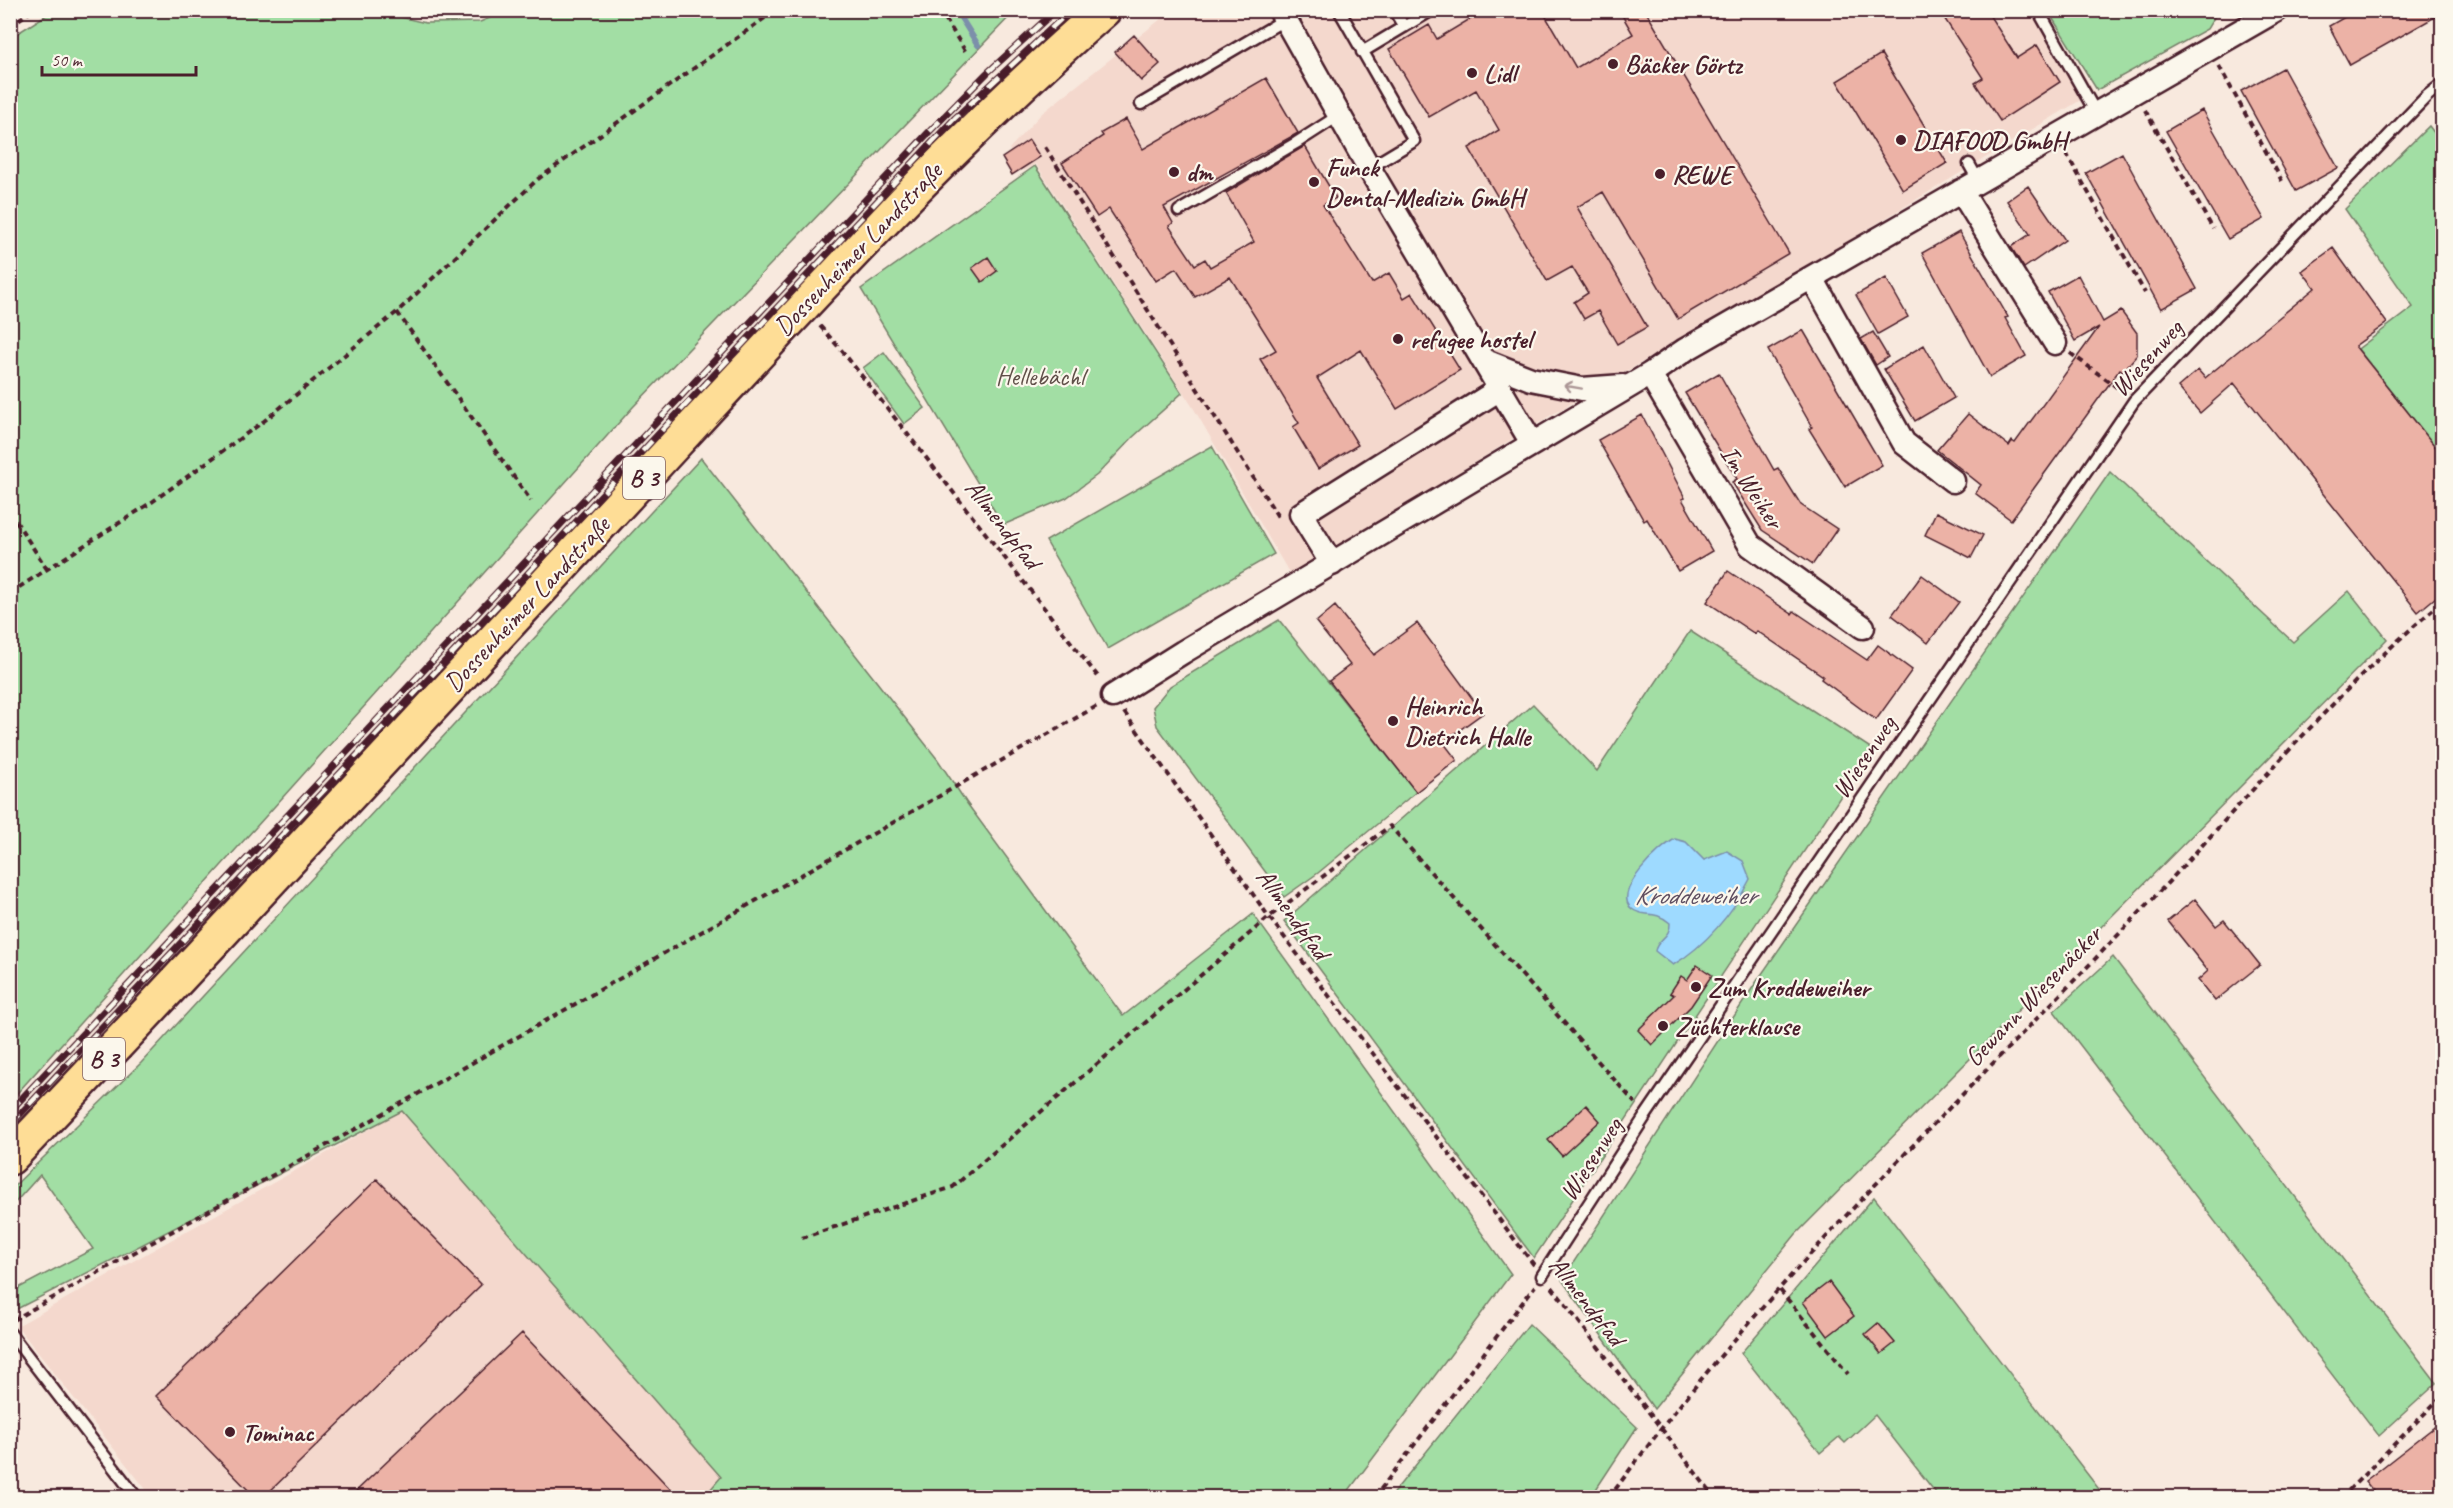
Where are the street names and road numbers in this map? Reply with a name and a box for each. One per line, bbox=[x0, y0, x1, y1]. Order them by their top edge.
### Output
street label: Dossenheimer Landstraße bbox=[767, 154, 951, 343]
street label: Wiesenweg bbox=[2104, 311, 2192, 404]
street label: Im Weiher bbox=[1713, 439, 1793, 537]
road number: B 3 bbox=[623, 457, 665, 499]
street label: Allmendpfad bbox=[958, 473, 1051, 578]
street label: Dossenheimer Landstraße bbox=[437, 507, 619, 699]
street label: Wiesenweg bbox=[1824, 708, 1905, 805]
street label: Allmendpfad bbox=[1249, 862, 1339, 969]
street label: Gewann Wiesenäcker bbox=[1957, 917, 2110, 1074]
road number: B 3 bbox=[83, 1038, 125, 1080]
street label: Wiesenweg bbox=[1552, 1110, 1631, 1207]
street label: Allmendpfad bbox=[1542, 1250, 1635, 1355]

